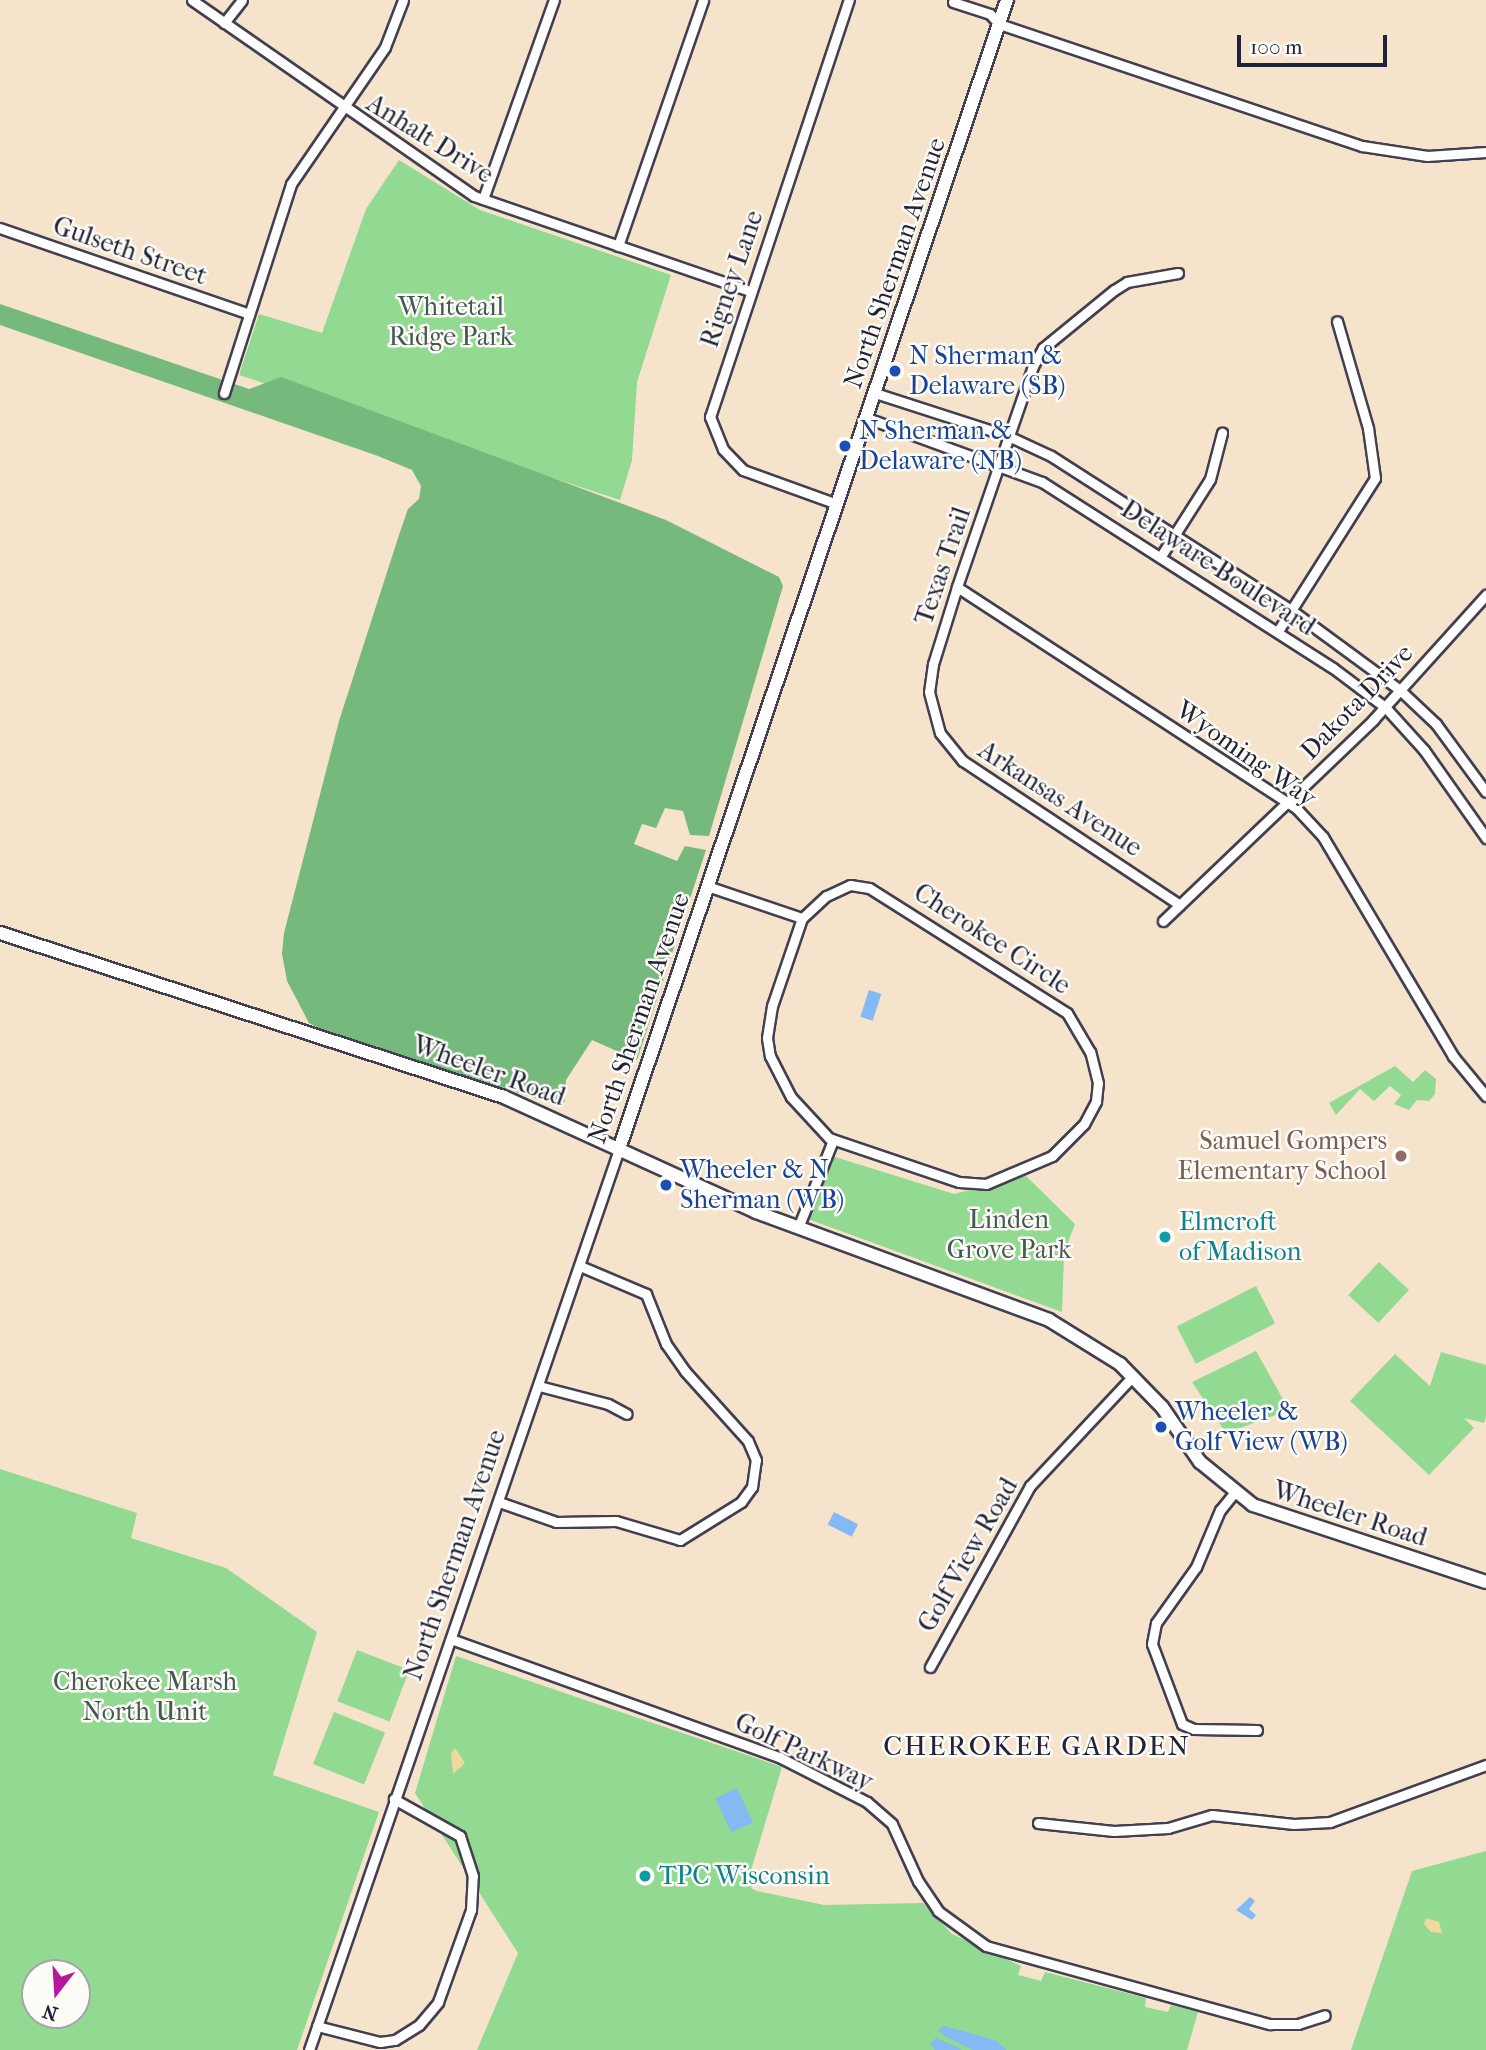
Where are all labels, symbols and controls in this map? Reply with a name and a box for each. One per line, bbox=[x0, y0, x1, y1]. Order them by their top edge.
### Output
scale bar bbox=[1241, 21, 1392, 65]
text: 100 m bbox=[1250, 35, 1303, 59]
street label: Anhalt Drive bbox=[361, 88, 499, 190]
street label: North Sherman Avenue bbox=[837, 134, 953, 392]
street label: Rigney Lane bbox=[694, 206, 770, 352]
street label: Gulseth Street bbox=[49, 210, 211, 292]
park label: Whitetail Ridge Park bbox=[389, 291, 513, 352]
place label: N Sherman & Delaware (SB) bbox=[909, 340, 1066, 402]
marker: N Sherman & Delaware (SB) bbox=[887, 363, 903, 379]
place label: N Sherman & Delaware (NB) bbox=[859, 415, 1022, 476]
marker: N Sherman & Delaware (NB) bbox=[837, 438, 853, 454]
street label: Delaware Boulevard bbox=[1115, 493, 1321, 643]
street label: Texas Trail bbox=[908, 503, 978, 629]
street label: Dakota Drive bbox=[1294, 638, 1420, 766]
street label: Wyoming Way bbox=[1170, 694, 1322, 814]
street label: Arkansas Avenue bbox=[972, 734, 1148, 864]
street label: Cherokee Circle bbox=[908, 877, 1076, 1001]
street label: North Sherman Avenue bbox=[581, 889, 697, 1147]
street label: Wheeler Road bbox=[409, 1029, 569, 1113]
place label: Samuel Gompers Elementary School bbox=[1178, 1125, 1387, 1186]
marker: Samuel Gompers Elementary School bbox=[1393, 1148, 1409, 1164]
place label: Wheeler & N Sherman (WB) bbox=[680, 1154, 844, 1216]
marker: Wheeler & N Sherman (WB) bbox=[658, 1177, 674, 1193]
park label: Linden Grove Park bbox=[947, 1204, 1071, 1266]
place label: Elmcroft of Madison bbox=[1179, 1206, 1301, 1268]
marker: Elmcroft of Madison bbox=[1157, 1229, 1173, 1245]
place label: Wheeler & Golf View (WB) bbox=[1175, 1396, 1348, 1458]
marker: Wheeler & Golf View (WB) bbox=[1153, 1419, 1169, 1435]
street label: North Sherman Avenue bbox=[397, 1426, 513, 1684]
street label: Golf View Road bbox=[911, 1472, 1025, 1638]
street label: Wheeler Road bbox=[1269, 1474, 1431, 1554]
park label: Cherokee Marsh North Unit bbox=[53, 1666, 237, 1728]
street label: Golf Parkway bbox=[730, 1706, 878, 1798]
district label: CHEROKEE GARDEN bbox=[885, 1729, 1189, 1763]
place label: TPC Wisconsin bbox=[659, 1860, 830, 1892]
marker: TPC Wisconsin bbox=[637, 1868, 653, 1884]
north arrow bbox=[21, 1959, 91, 2029]
text: N bbox=[40, 2000, 61, 2025]

